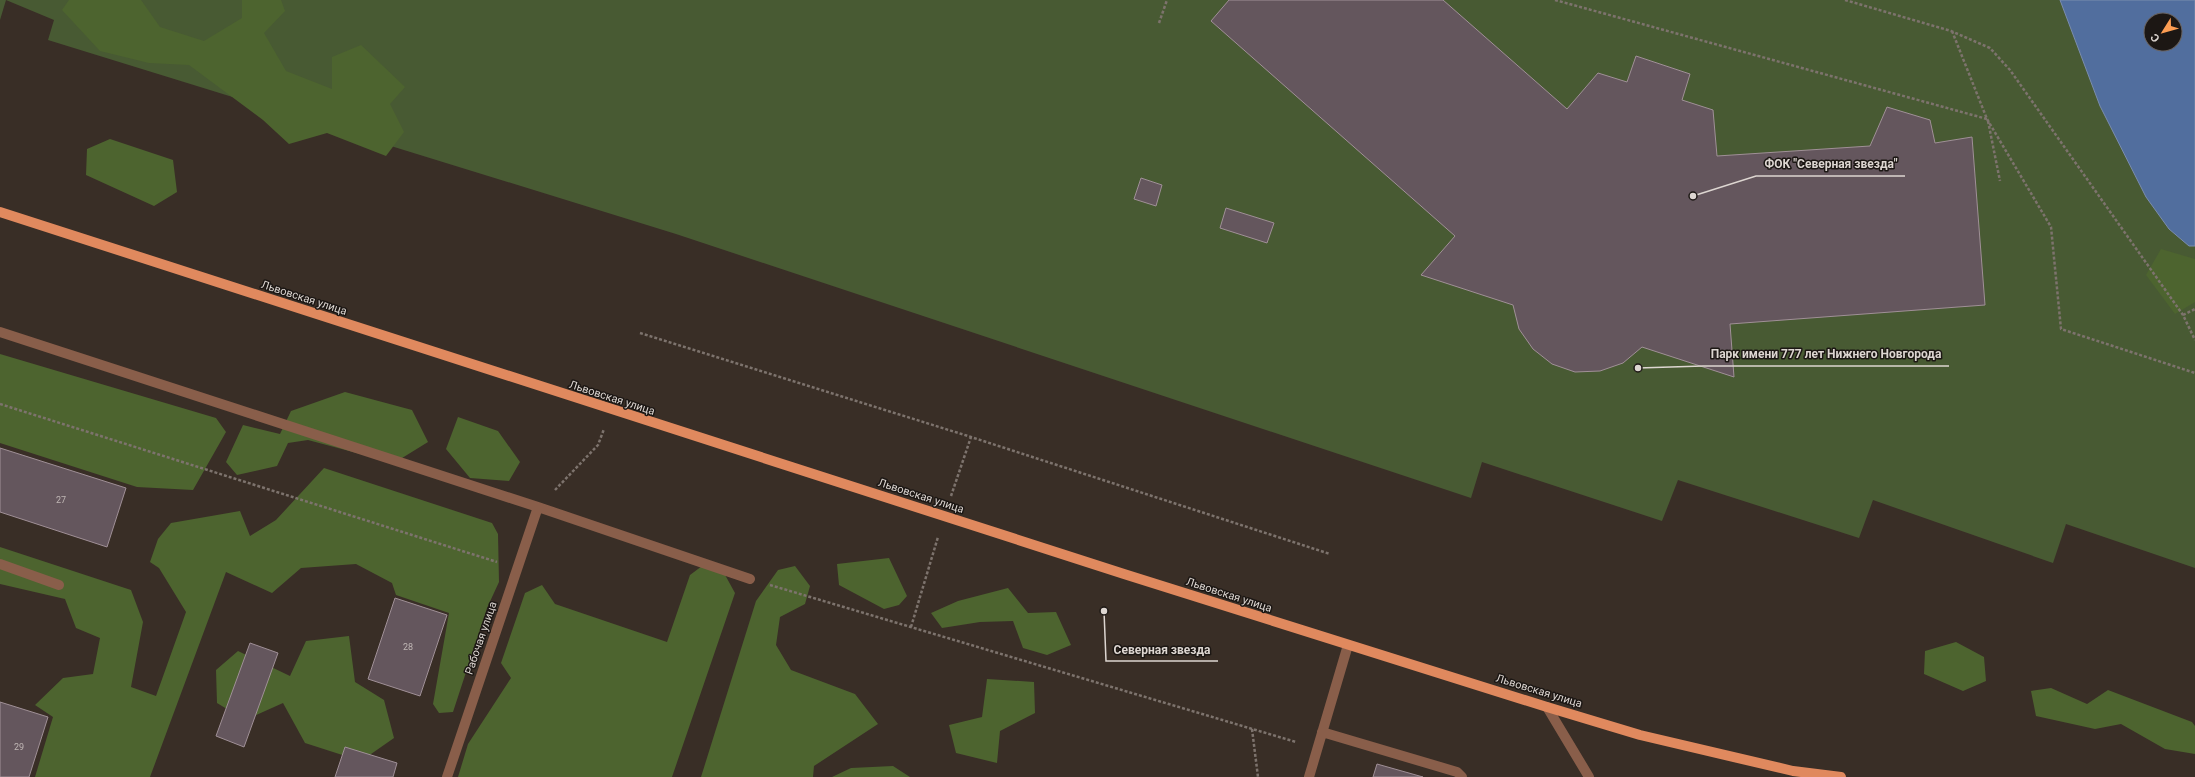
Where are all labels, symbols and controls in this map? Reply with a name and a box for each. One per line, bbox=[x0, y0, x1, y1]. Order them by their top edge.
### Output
north arrow bbox=[2143, 12, 2183, 52]
text: С bbox=[2148, 31, 2163, 45]
callout: ФОК "Северная звезда" bbox=[1756, 152, 1905, 176]
text: ФОК "Северная звезда" bbox=[1764, 157, 1898, 171]
street label: Львовская улица bbox=[260, 278, 348, 318]
callout: Парк имени 777 лет Нижнего Новгорода bbox=[1703, 342, 1949, 366]
text: Парк имени 777 лет Нижнего Новгорода bbox=[1711, 347, 1942, 361]
street label: Львовская улица bbox=[568, 378, 656, 418]
street label: Львовская улица bbox=[877, 476, 965, 516]
house number: 27 bbox=[56, 495, 66, 505]
street label: Львовская улица bbox=[1185, 575, 1273, 615]
street label: Рабочая улица bbox=[462, 600, 500, 676]
callout: Северная звезда bbox=[1106, 637, 1218, 661]
house number: 28 bbox=[403, 642, 413, 652]
text: Северная звезда bbox=[1114, 643, 1211, 657]
street label: Львовская улица bbox=[1494, 672, 1584, 710]
house number: 29 bbox=[14, 742, 24, 752]

